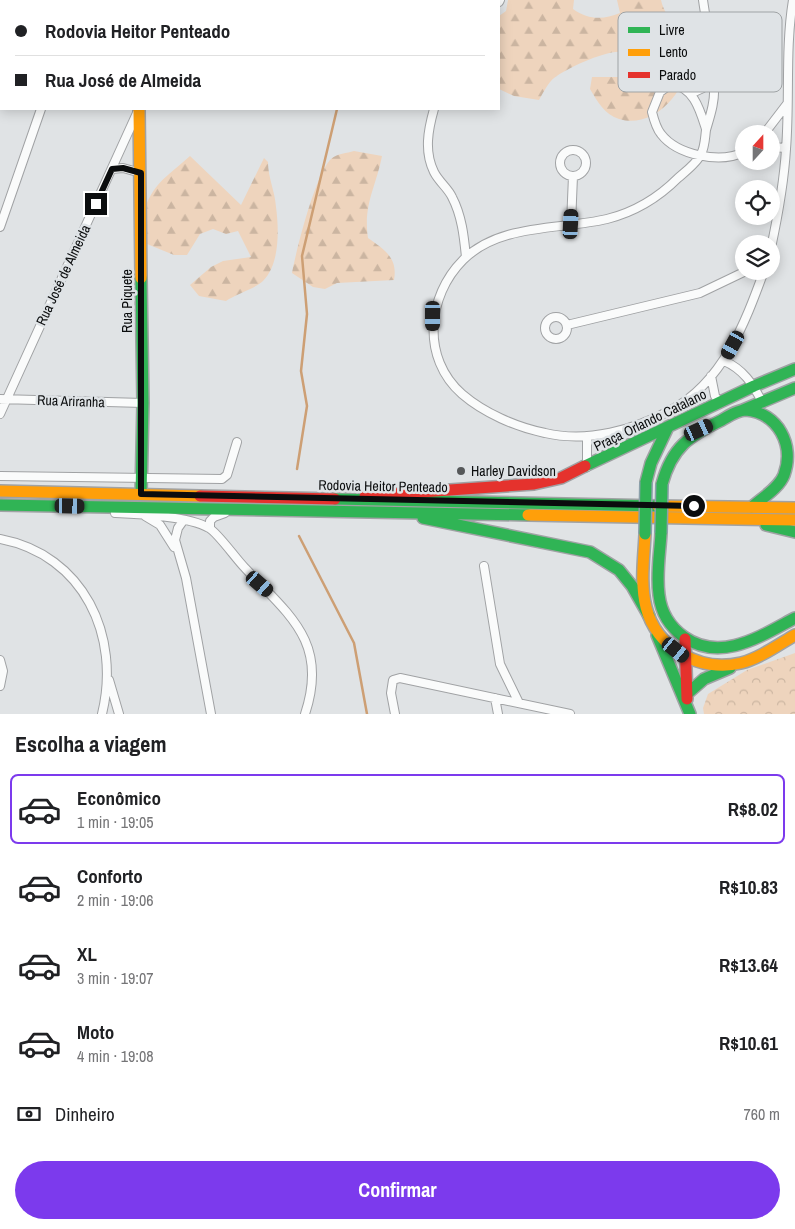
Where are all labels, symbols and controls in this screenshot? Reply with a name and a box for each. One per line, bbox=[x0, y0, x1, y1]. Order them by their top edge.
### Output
legend bbox=[618, 12, 782, 92]
text: Rodovia Heitor Penteado bbox=[45, 18, 230, 44]
text: Livre bbox=[659, 21, 685, 39]
text: Lento bbox=[659, 43, 688, 61]
text: Parado bbox=[659, 66, 696, 84]
text: Rua José de Almeida bbox=[45, 67, 201, 93]
north arrow bbox=[735, 125, 780, 170]
map controls bbox=[735, 125, 780, 280]
button: locate bbox=[735, 180, 780, 225]
route end bbox=[85, 193, 107, 215]
car bbox=[562, 209, 579, 239]
street label: Rua José de Almeida bbox=[32, 221, 94, 328]
button: layers bbox=[735, 235, 780, 280]
street label: Rua Piquete bbox=[118, 269, 136, 333]
car bbox=[425, 301, 440, 331]
car bbox=[719, 328, 746, 362]
street label: Praça Orlando Catalano bbox=[591, 385, 709, 455]
street label: Rua Ariranha bbox=[37, 391, 106, 411]
car bbox=[682, 417, 715, 443]
place label: Harley Davidson bbox=[471, 462, 556, 480]
marker: Harley Davidson bbox=[455, 465, 467, 477]
street label: Rodovia Heitor Penteado bbox=[318, 476, 448, 496]
route start bbox=[683, 495, 705, 517]
car bbox=[54, 498, 85, 514]
car bbox=[243, 568, 276, 600]
car bbox=[659, 635, 692, 665]
text: Escolha a viagem bbox=[15, 729, 166, 759]
text: Econômico bbox=[77, 785, 161, 811]
icon: car bbox=[17, 787, 62, 832]
text: R$8.02 bbox=[728, 796, 778, 822]
text: 1 min · 19:05 bbox=[77, 811, 154, 833]
text: Conforto bbox=[77, 863, 143, 889]
icon: car bbox=[17, 865, 62, 910]
text: R$10.83 bbox=[719, 874, 778, 900]
text: 2 min · 19:06 bbox=[77, 889, 154, 911]
text: XL bbox=[77, 941, 97, 967]
icon: car bbox=[17, 943, 62, 988]
text: R$13.64 bbox=[719, 952, 778, 978]
text: 3 min · 19:07 bbox=[77, 967, 154, 989]
text: Moto bbox=[77, 1019, 114, 1045]
icon: car bbox=[17, 1021, 62, 1066]
text: R$10.61 bbox=[719, 1030, 778, 1056]
text: 4 min · 19:08 bbox=[77, 1045, 154, 1067]
icon: cash bbox=[15, 1100, 43, 1128]
text: Dinheiro bbox=[55, 1101, 115, 1127]
text: 760 m bbox=[744, 1103, 780, 1125]
button: Confirmar bbox=[15, 1161, 780, 1219]

